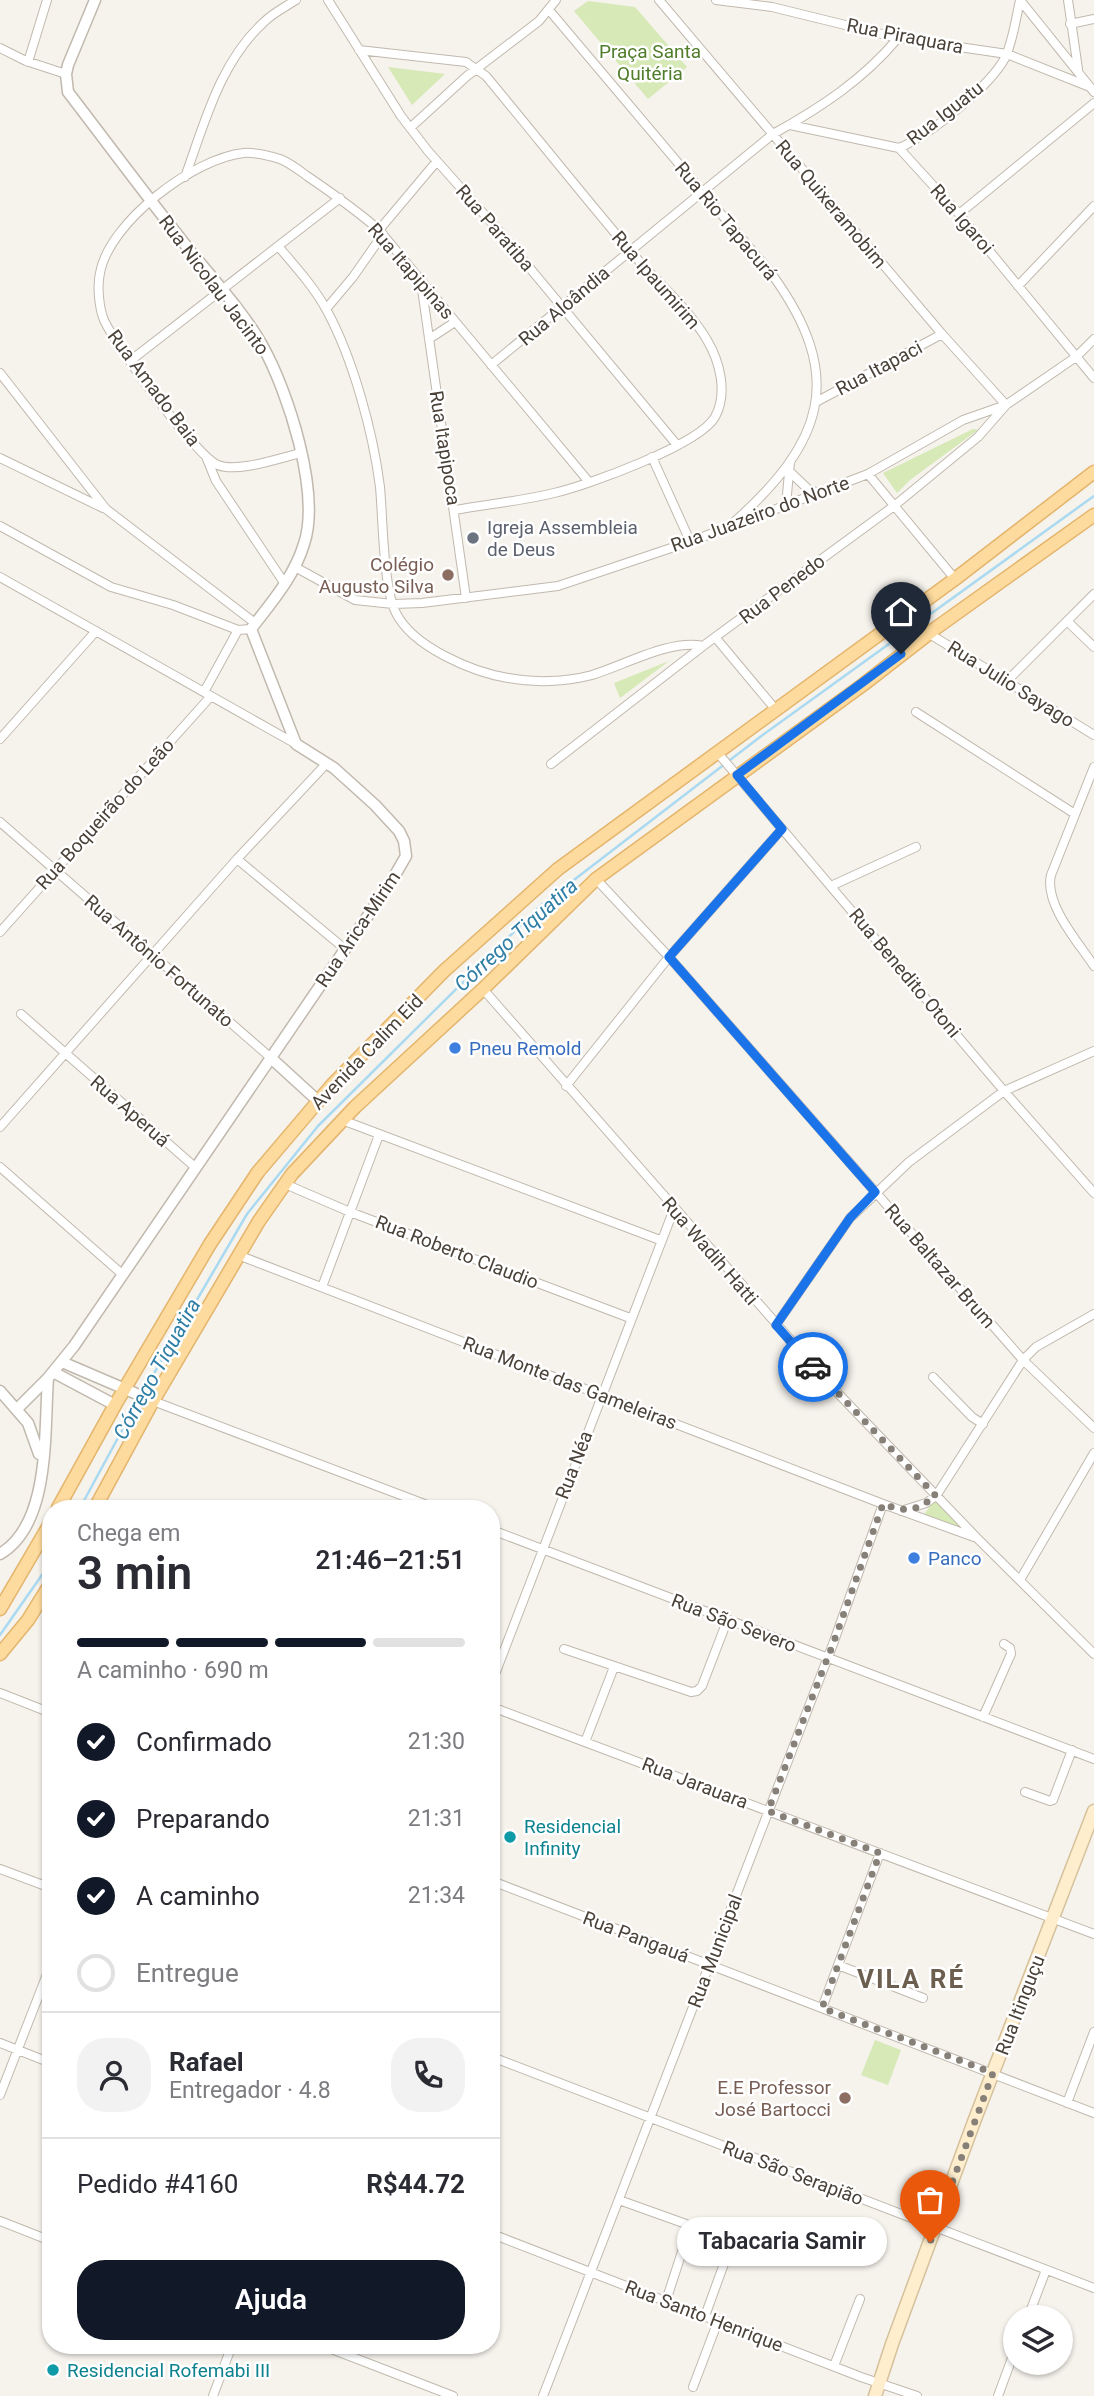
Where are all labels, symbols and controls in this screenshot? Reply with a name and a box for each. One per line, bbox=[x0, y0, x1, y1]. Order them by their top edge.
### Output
street label: Rua Piraquara bbox=[845, 13, 965, 59]
park label: Praça Santa Quitéria bbox=[599, 40, 701, 85]
street label: Rua Iguatu bbox=[902, 76, 988, 150]
street label: Rua Quixeramobim bbox=[771, 135, 891, 273]
street label: Rua Rio Tapacurá bbox=[670, 157, 782, 285]
street label: Rua Igaroi bbox=[925, 179, 999, 259]
street label: Rua Paratiba bbox=[451, 180, 539, 276]
street label: Rua Nicolau Jacinto bbox=[154, 211, 274, 359]
street label: Rua Itapipinas bbox=[363, 218, 459, 324]
street label: Rua Ipaumirim bbox=[607, 226, 705, 334]
street label: Rua Aloândia bbox=[514, 261, 614, 351]
street label: Rua Amado Baia bbox=[103, 325, 205, 451]
street label: Rua Itapaci bbox=[832, 336, 926, 400]
street label: Rua Itapipoca bbox=[425, 389, 465, 507]
street label: Rua Juazeiro do Norte bbox=[668, 471, 852, 557]
place label: Igreja Assembleia de Deus bbox=[487, 516, 638, 561]
marker: Igreja Assembleia de Deus bbox=[465, 530, 481, 546]
street label: Rua Penedo bbox=[735, 549, 829, 629]
place label: Colégio Augusto Silva bbox=[319, 553, 434, 598]
marker: Colégio Augusto Silva bbox=[440, 567, 456, 583]
pin bbox=[871, 582, 931, 654]
icon: home bbox=[882, 593, 920, 631]
street label: Rua Julio Sayago bbox=[943, 636, 1079, 732]
street label: Rua Boqueirão do Leão bbox=[31, 734, 179, 894]
street label: Rua Arica-Mirim bbox=[311, 867, 405, 991]
water label: Córrego Tiquatira bbox=[450, 873, 582, 997]
street label: Rua Antônio Fortunato bbox=[80, 890, 238, 1032]
street label: Rua Benedito Otoni bbox=[844, 904, 966, 1042]
street label: Avenida Calim Eid bbox=[306, 990, 428, 1114]
place label: Pneu Remold bbox=[469, 1037, 581, 1060]
marker: Pneu Remold bbox=[447, 1040, 463, 1056]
street label: Rua Aperuá bbox=[86, 1070, 174, 1152]
street label: Rua Wadih Hatti bbox=[657, 1192, 763, 1310]
street label: Rua Baltazar Brum bbox=[880, 1199, 1000, 1333]
street label: Rua Roberto Claudio bbox=[372, 1210, 542, 1294]
water label: Córrego Tiquatira bbox=[108, 1294, 206, 1444]
street label: Rua Monte das Gameleiras bbox=[460, 1332, 680, 1434]
courier bbox=[778, 1332, 848, 1402]
icon: car bbox=[794, 1348, 832, 1386]
street label: Rua Néa bbox=[551, 1428, 597, 1502]
text: Chega em bbox=[77, 1520, 180, 1547]
text: 21:46–21:51 bbox=[315, 1545, 465, 1575]
text: 3 min bbox=[77, 1546, 192, 1600]
place label: Panco bbox=[928, 1547, 982, 1570]
marker: Panco bbox=[906, 1550, 922, 1566]
street label: Rua São Severo bbox=[668, 1589, 800, 1657]
text: A caminho · 690 m bbox=[77, 1657, 269, 1684]
icon: check bbox=[77, 1723, 115, 1761]
text: Confirmado bbox=[136, 1727, 272, 1757]
text: 21:30 bbox=[408, 1728, 465, 1755]
street label: Rua Jarauara bbox=[639, 1752, 751, 1814]
icon: check bbox=[77, 1800, 115, 1838]
text: Preparando bbox=[136, 1804, 270, 1834]
text: 21:31 bbox=[408, 1805, 465, 1832]
place label: Residencial Infinity bbox=[524, 1815, 621, 1860]
marker: Residencial Infinity bbox=[502, 1829, 518, 1845]
icon: check bbox=[77, 1877, 115, 1915]
text: A caminho bbox=[136, 1881, 260, 1911]
text: 21:34 bbox=[408, 1882, 465, 1909]
street label: Rua Municipal bbox=[683, 1891, 747, 2011]
street label: Rua Pangauá bbox=[580, 1906, 692, 1968]
street label: Rua Itinguçu bbox=[990, 1952, 1050, 2058]
text: Entregue bbox=[136, 1958, 239, 1988]
district label: VILA RÉ bbox=[857, 1964, 965, 1994]
button: person bbox=[77, 2038, 151, 2112]
button: phone bbox=[391, 2038, 465, 2112]
text: Rafael bbox=[169, 2047, 244, 2077]
place label: E.E Professor José Bartocci bbox=[715, 2076, 832, 2121]
text: Entregador · 4.8 bbox=[169, 2077, 331, 2104]
marker: E.E Professor José Bartocci bbox=[837, 2090, 853, 2106]
street label: Rua São Serapião bbox=[720, 2136, 866, 2210]
text: Pedido #4160 bbox=[77, 2169, 238, 2199]
text: R$44.72 bbox=[366, 2169, 465, 2199]
pin bbox=[900, 2170, 960, 2242]
icon: bag bbox=[911, 2181, 949, 2219]
callout: Tabacaria Samir bbox=[678, 2218, 888, 2266]
text: Tabacaria Samir bbox=[698, 2228, 866, 2255]
button: Ajuda bbox=[77, 2260, 465, 2340]
street label: Rua Santo Henrique bbox=[622, 2275, 786, 2357]
map controls bbox=[1003, 2305, 1073, 2375]
button: layers bbox=[1003, 2305, 1073, 2375]
place label: Residencial Rofemabi III bbox=[67, 2359, 270, 2382]
marker: Residencial Rofemabi III bbox=[45, 2362, 61, 2378]

